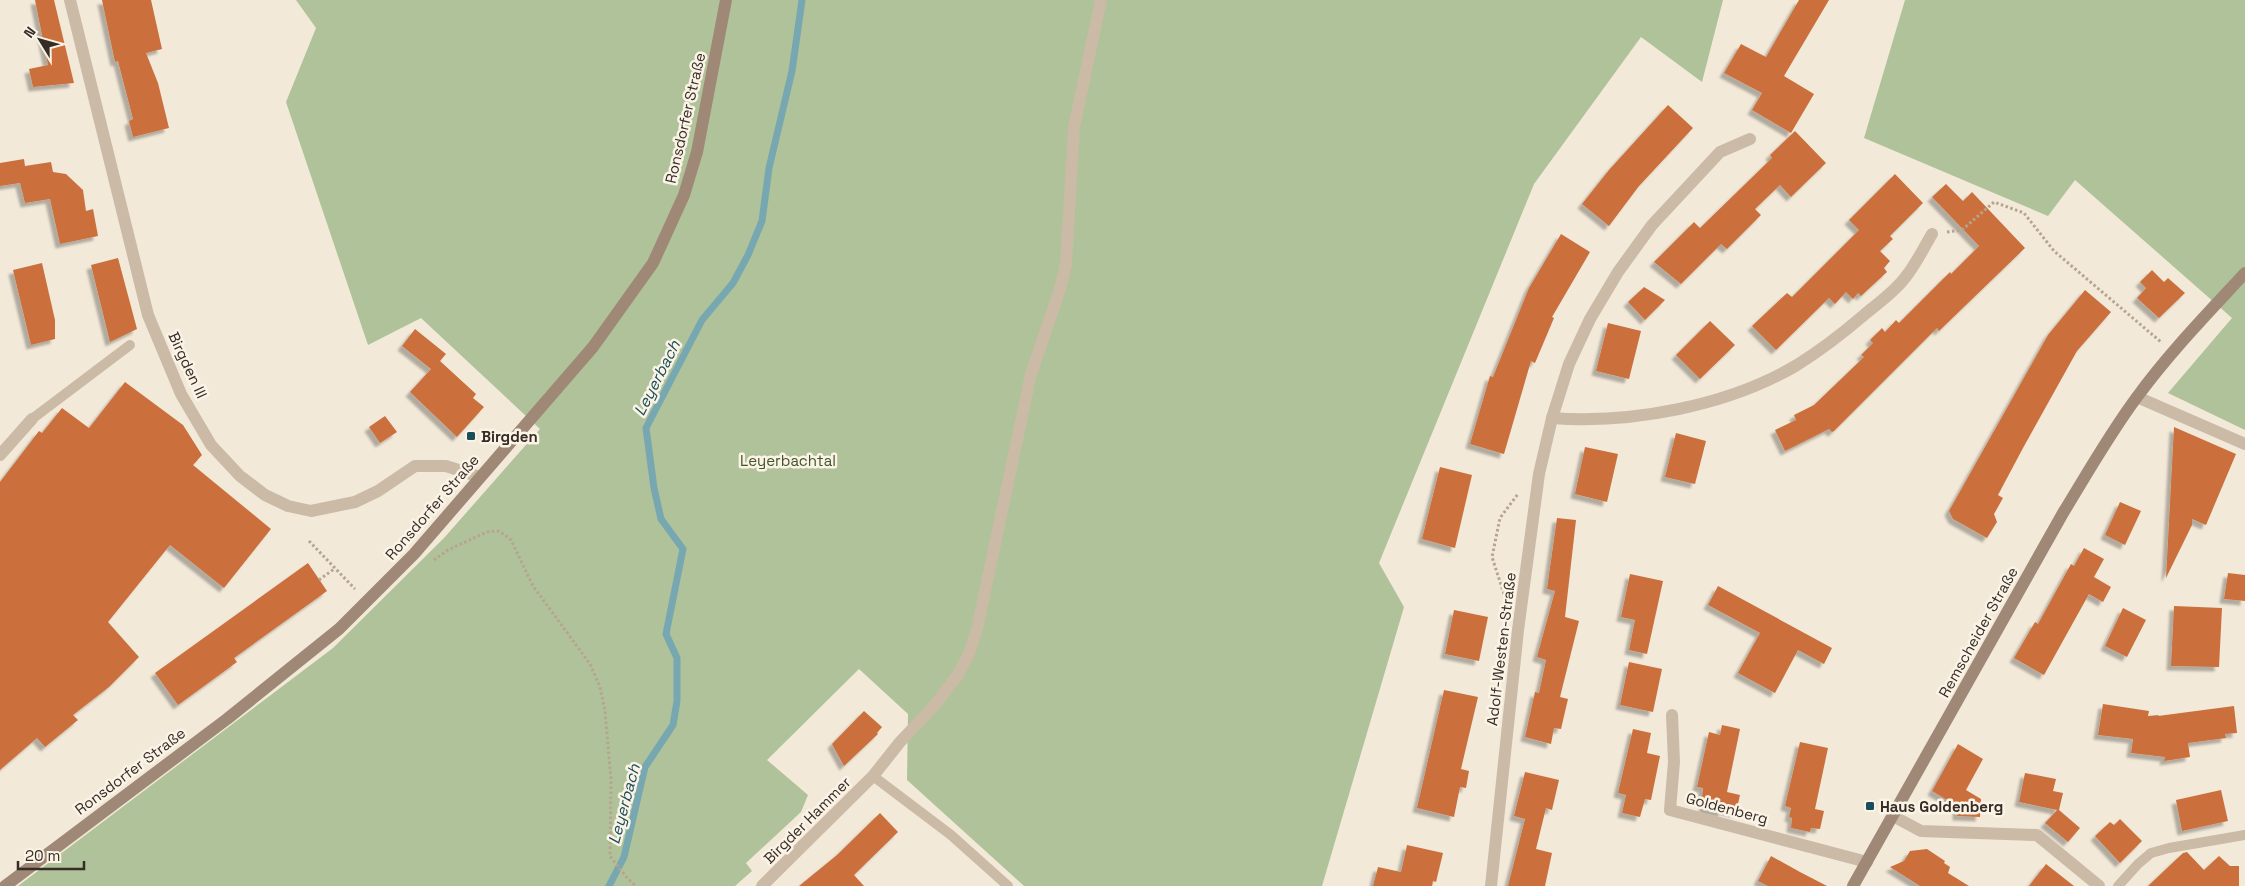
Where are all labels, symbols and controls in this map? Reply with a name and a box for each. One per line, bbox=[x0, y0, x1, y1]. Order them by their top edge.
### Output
north arrow bbox=[15, 15, 65, 65]
text: N bbox=[20, 23, 40, 41]
street label: Ronsdorfer Straße bbox=[661, 51, 709, 185]
street label: Birgden III bbox=[164, 329, 212, 401]
water label: Leyerbach bbox=[629, 336, 686, 419]
place label: Birgden bbox=[481, 427, 538, 446]
marker: Birgden bbox=[465, 430, 477, 442]
street label: Ronsdorfer Straße bbox=[381, 450, 483, 564]
park label: Leyerbachtal bbox=[740, 451, 836, 470]
street label: Remscheider Straße bbox=[1934, 563, 2022, 701]
street label: Adolf-Westen-Straße bbox=[1482, 571, 1520, 727]
street label: Ronsdorfer Straße bbox=[71, 723, 189, 819]
water label: Leyerbach bbox=[603, 760, 645, 846]
street label: Birgder Hammer bbox=[759, 772, 855, 868]
street label: Goldenberg bbox=[1684, 788, 1770, 828]
place label: Haus Goldenberg bbox=[1880, 797, 2003, 816]
marker: Haus Goldenberg bbox=[1864, 800, 1876, 812]
scale bar bbox=[18, 838, 84, 870]
text: 20 m bbox=[25, 846, 60, 865]

